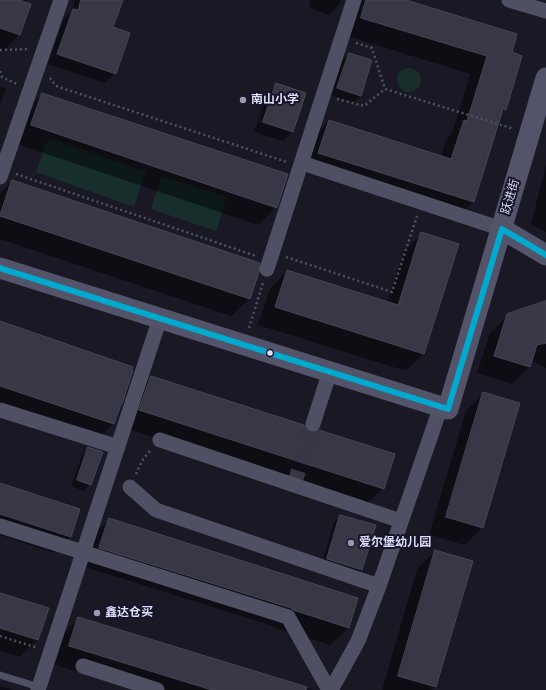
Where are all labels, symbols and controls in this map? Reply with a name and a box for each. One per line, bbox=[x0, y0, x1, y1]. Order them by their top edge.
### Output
place label: 南山小学 bbox=[251, 93, 299, 107]
marker: 南山小学 bbox=[238, 95, 248, 105]
street label: 跃进街 bbox=[499, 178, 523, 216]
unlabelled marker bbox=[265, 348, 275, 358]
place label: 爱尔堡幼儿园 bbox=[359, 536, 431, 550]
marker: 爱尔堡幼儿园 bbox=[346, 538, 356, 548]
place label: 鑫达仓买 bbox=[105, 606, 153, 620]
marker: 鑫达仓买 bbox=[92, 608, 102, 618]

